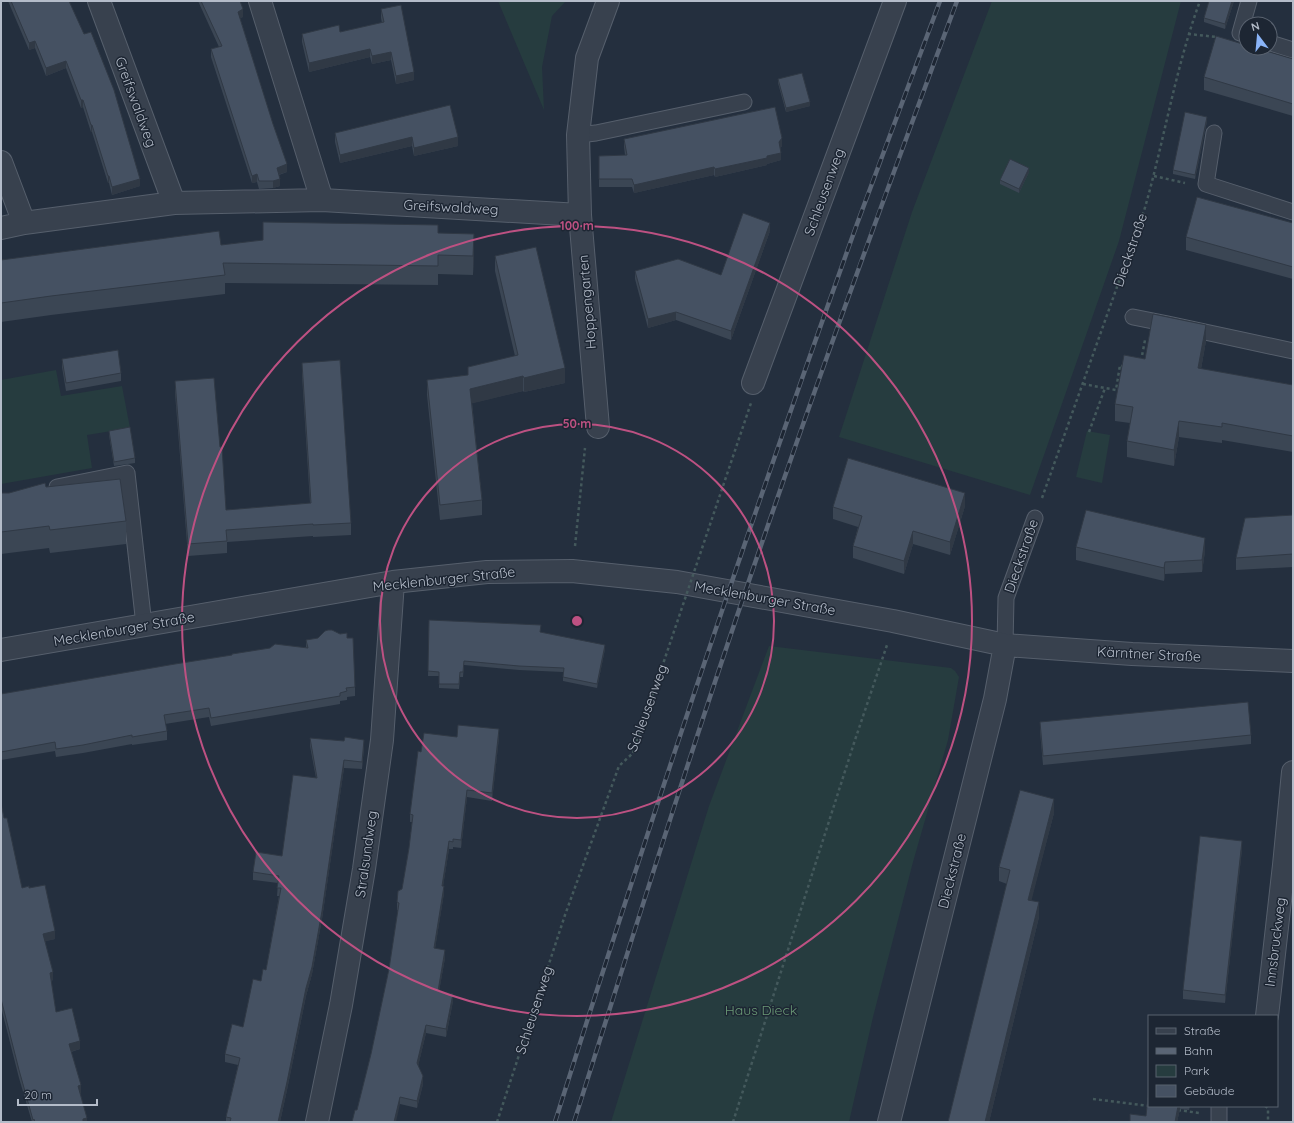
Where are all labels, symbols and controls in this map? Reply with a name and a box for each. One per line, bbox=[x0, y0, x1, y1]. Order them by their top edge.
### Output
north arrow bbox=[1238, 16, 1278, 56]
text: N bbox=[1249, 19, 1261, 34]
street label: Greifswaldweg bbox=[111, 54, 161, 150]
street label: Schleusenweg bbox=[800, 146, 848, 238]
street label: Greifswaldweg bbox=[403, 196, 499, 218]
street label: Dieckstraße bbox=[1109, 211, 1151, 289]
text: 100 m bbox=[560, 218, 594, 233]
street label: Hoppengarten bbox=[574, 254, 600, 350]
text: 50 m bbox=[563, 416, 591, 431]
street label: Dieckstraße bbox=[1000, 517, 1042, 595]
street label: Mecklenburger Straße bbox=[372, 563, 516, 595]
street label: Mecklenburger Straße bbox=[693, 577, 837, 619]
street label: Mecklenburger Straße bbox=[52, 608, 196, 650]
centre of rings bbox=[570, 614, 584, 628]
street label: Kärntner Straße bbox=[1097, 642, 1202, 666]
street label: Schleusenweg bbox=[623, 662, 671, 754]
street label: Stralsundweg bbox=[351, 809, 381, 899]
street label: Dieckstraße bbox=[934, 831, 970, 911]
street label: Innsbruckweg bbox=[1261, 896, 1289, 988]
street label: Schleusenweg bbox=[511, 964, 557, 1056]
park label: Haus Dieck bbox=[725, 1001, 797, 1019]
legend bbox=[1148, 1015, 1278, 1107]
text: Straße bbox=[1184, 1023, 1221, 1038]
text: Bahn bbox=[1184, 1043, 1213, 1058]
text: Park bbox=[1184, 1063, 1209, 1078]
scale bar bbox=[18, 1081, 97, 1107]
text: Gebäude bbox=[1184, 1083, 1235, 1098]
text: 20 m bbox=[24, 1087, 52, 1102]

